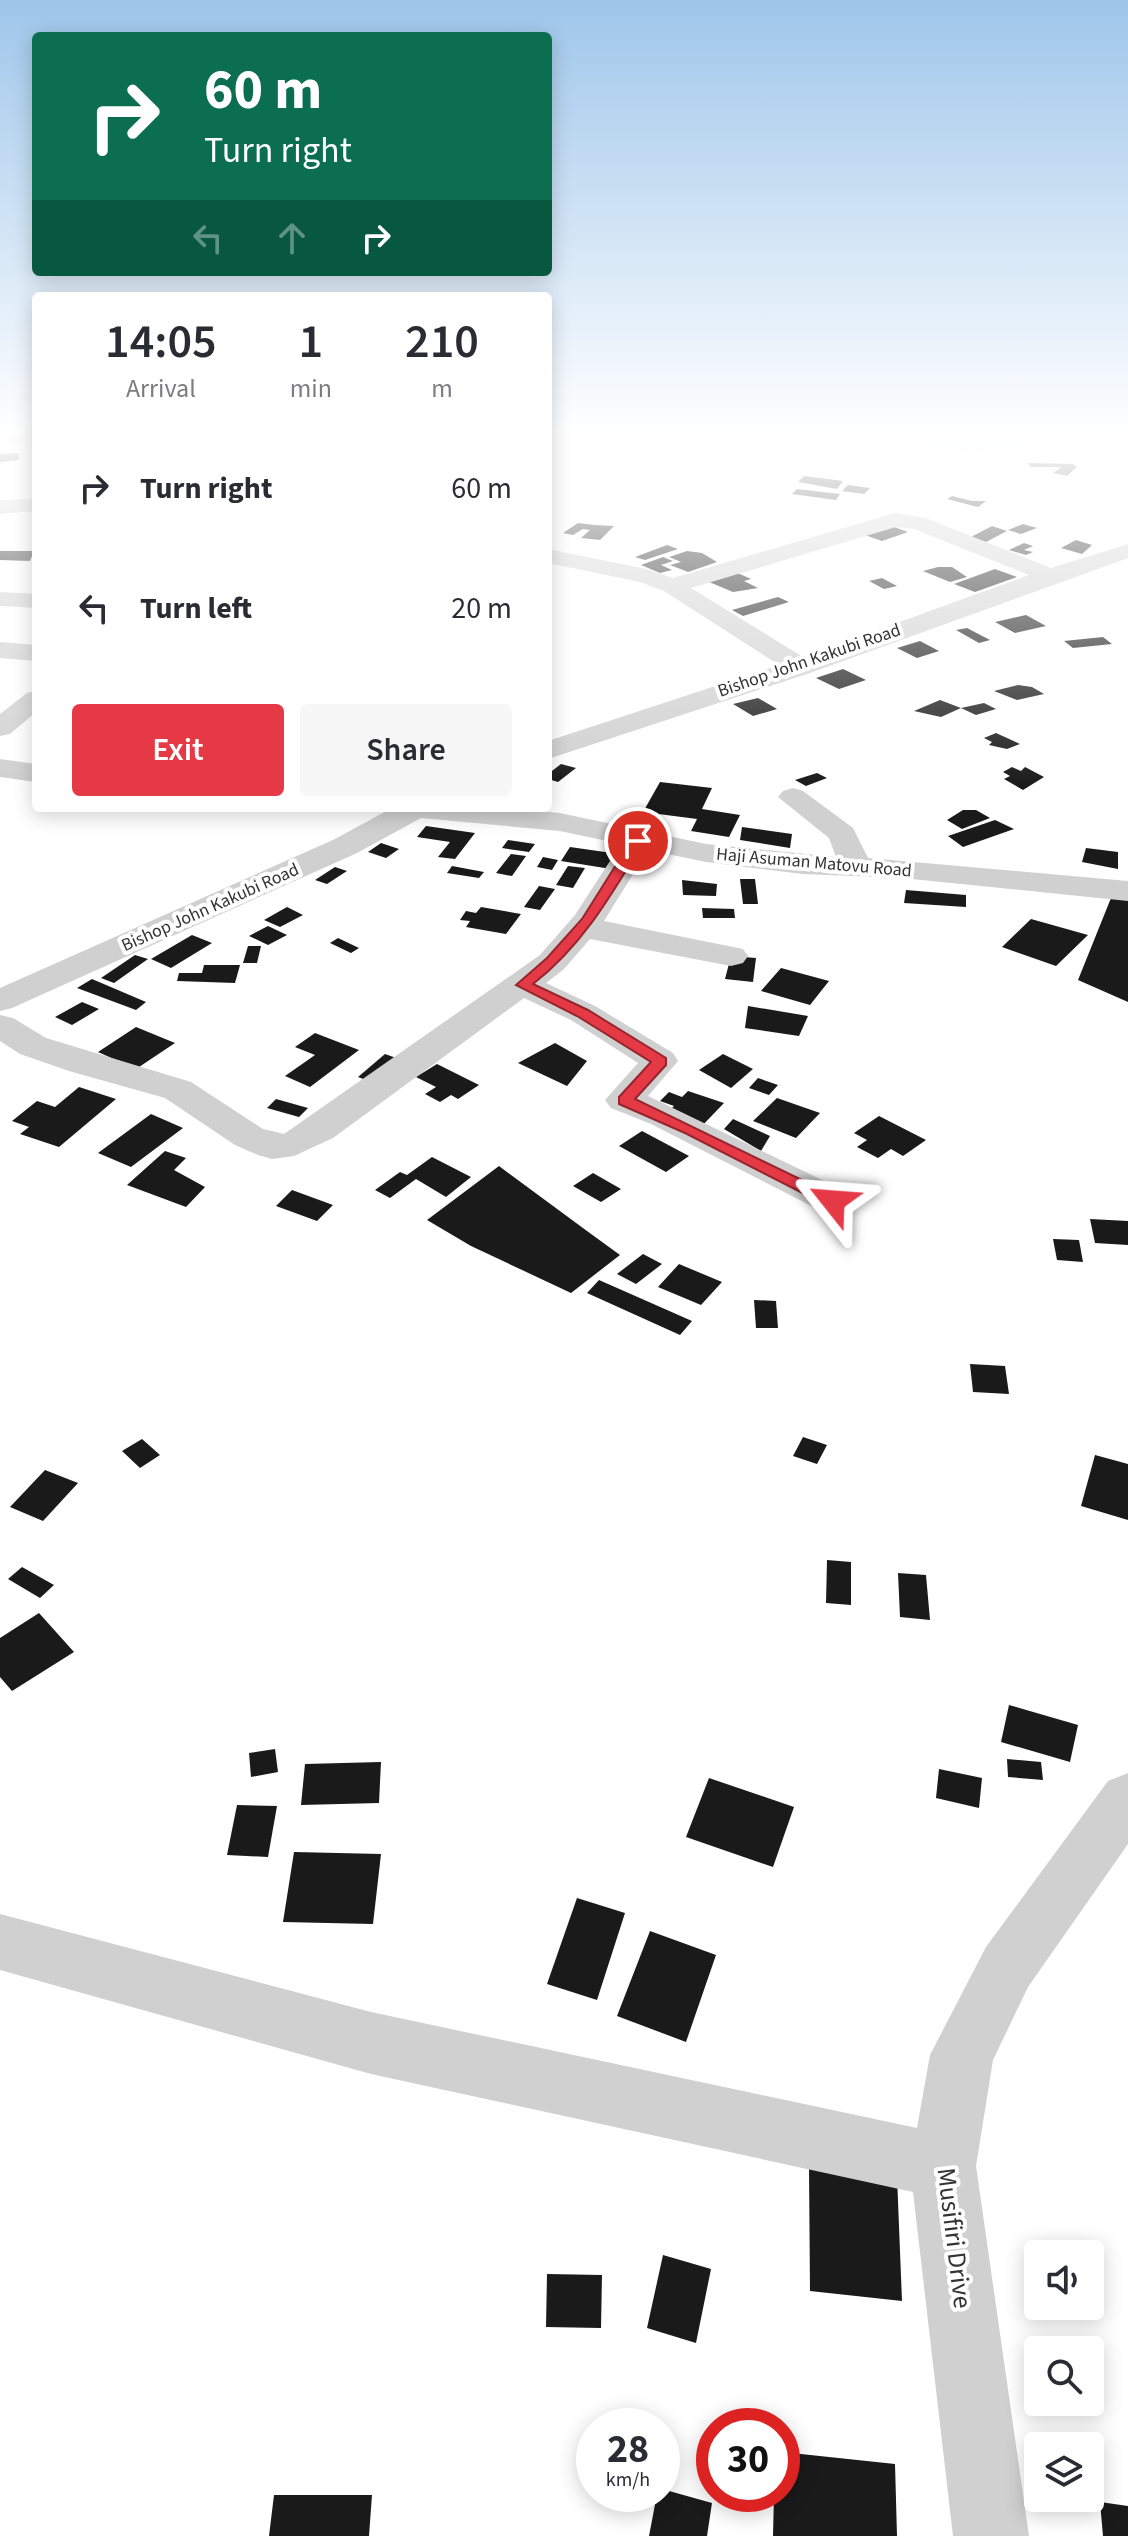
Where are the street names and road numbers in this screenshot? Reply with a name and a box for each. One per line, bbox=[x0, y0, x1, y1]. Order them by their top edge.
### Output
street label: Bishop John Kakubi Road bbox=[714, 617, 904, 704]
street label: Haji Asuman Matovu Road bbox=[715, 841, 913, 883]
street label: Bishop John Kakubi Road bbox=[117, 857, 303, 958]
street label: Musifiri Drive bbox=[928, 2166, 981, 2310]

